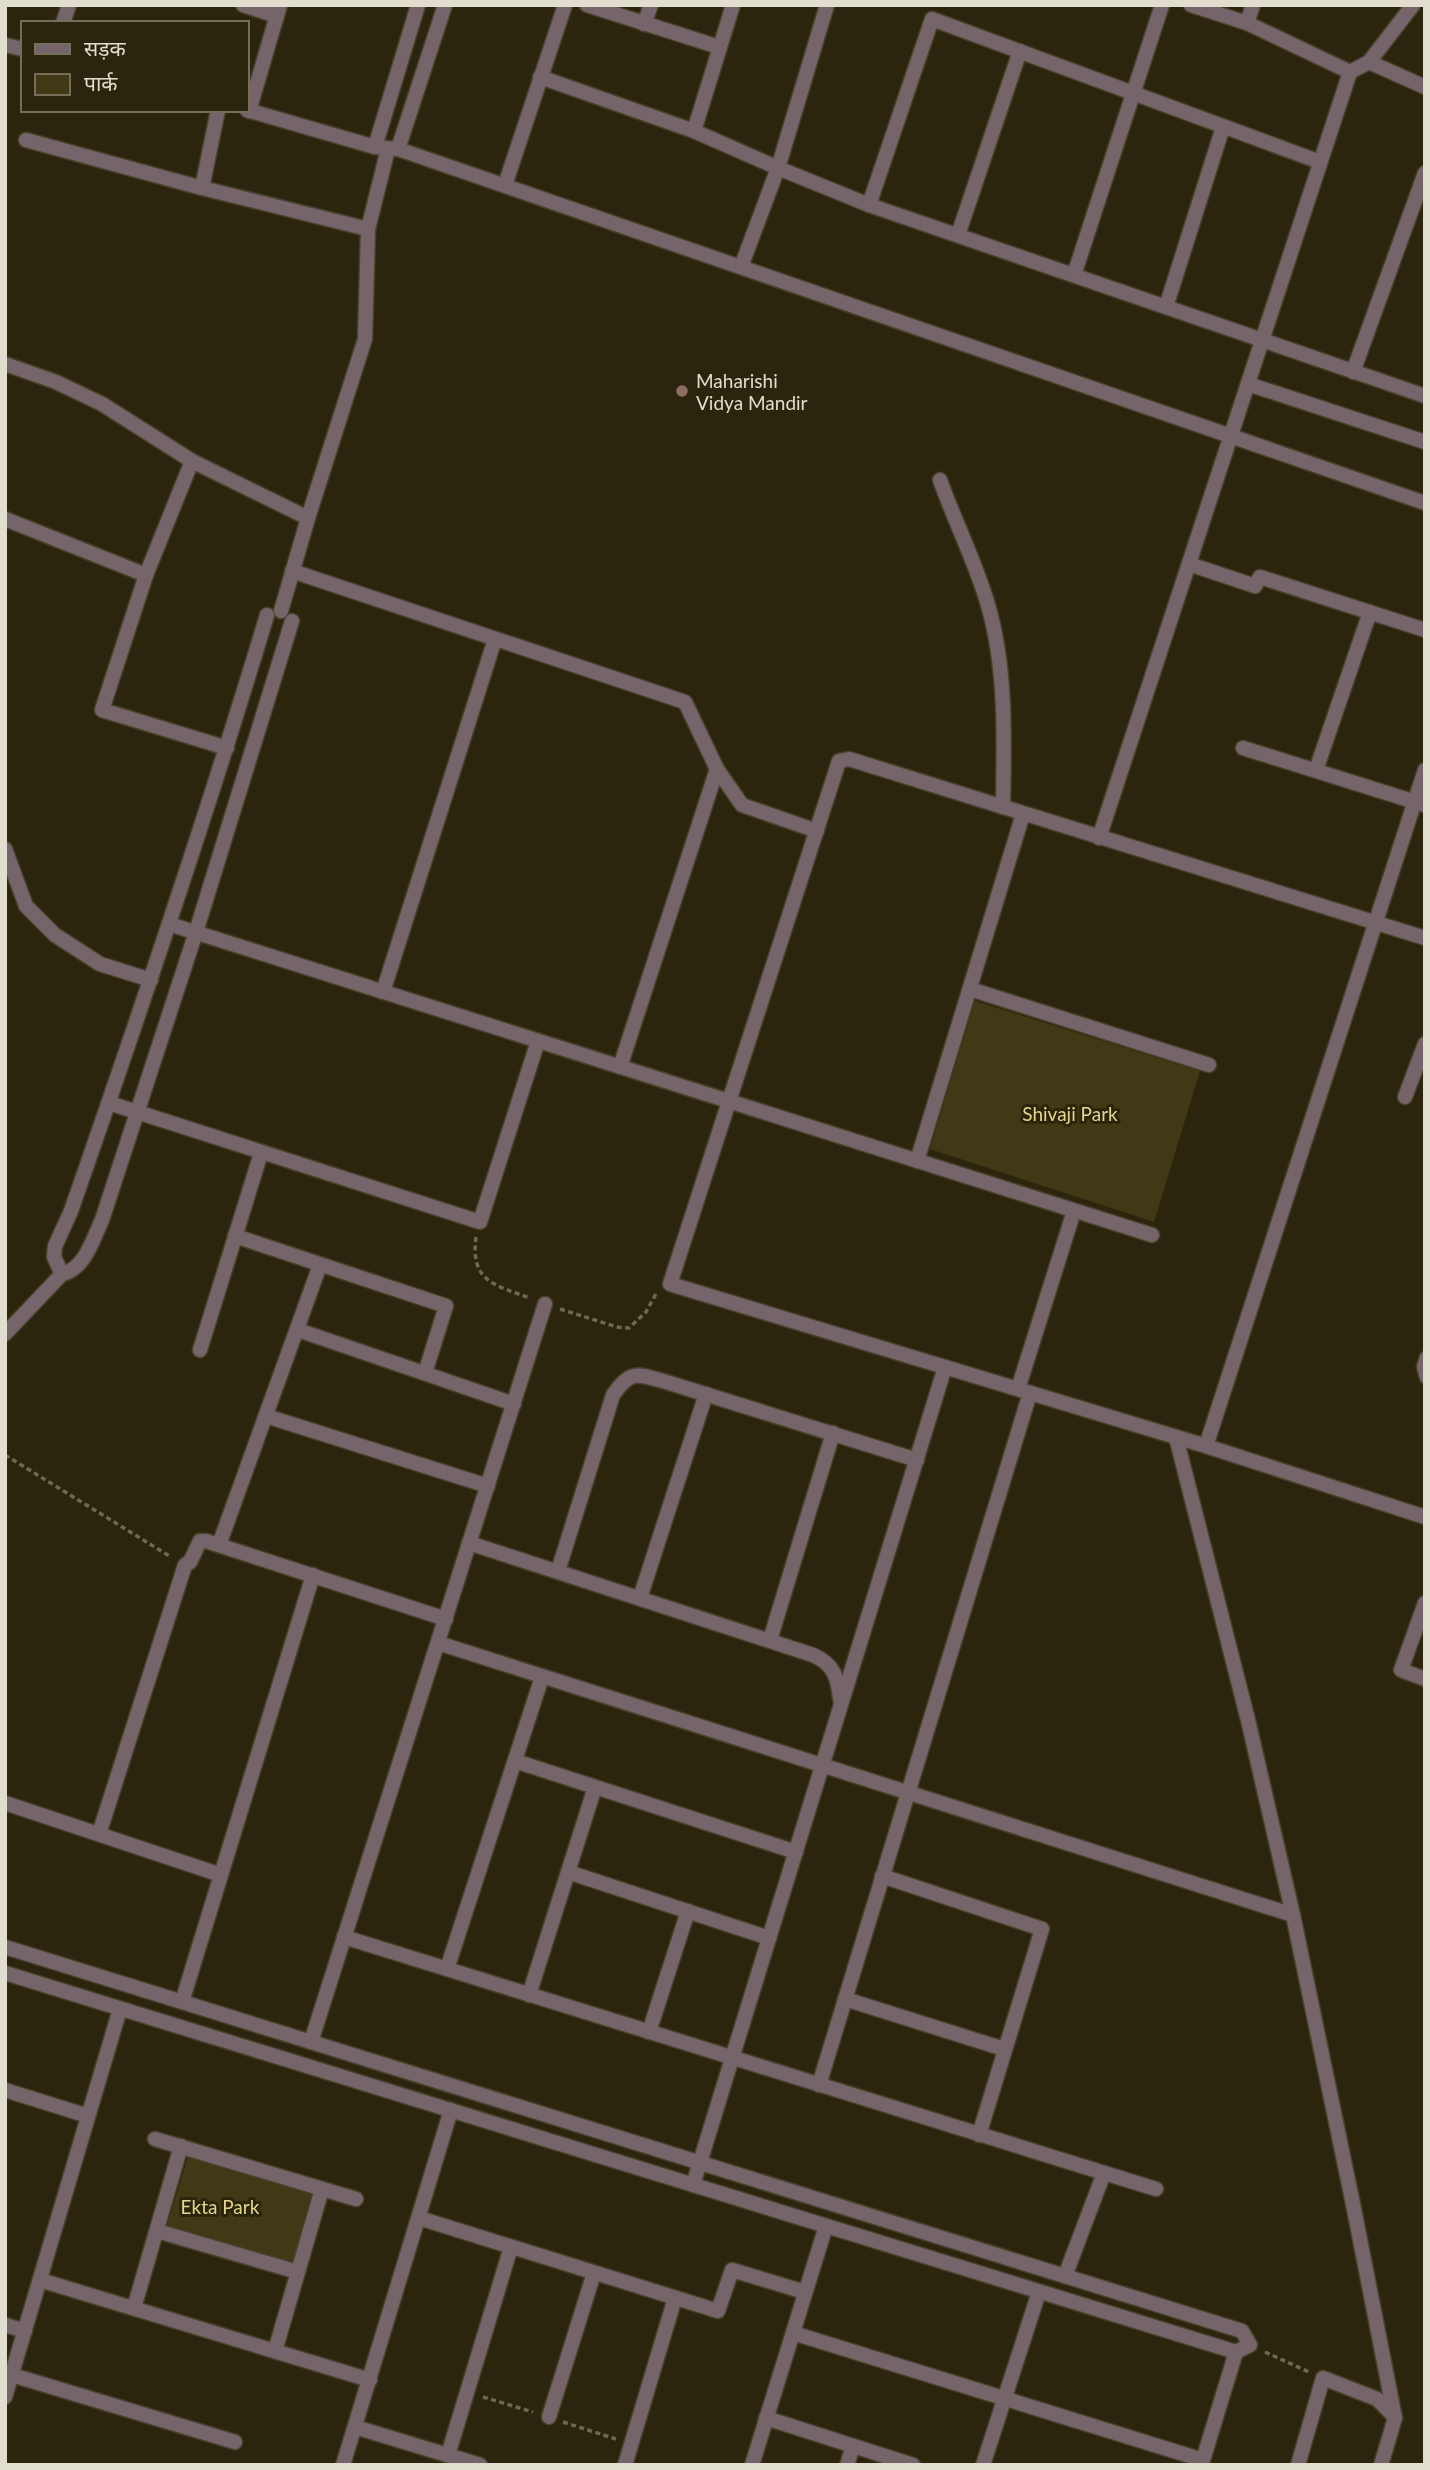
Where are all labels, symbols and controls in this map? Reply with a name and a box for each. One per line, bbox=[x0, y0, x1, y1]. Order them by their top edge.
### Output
legend bbox=[21, 21, 248, 112]
text: सड़क bbox=[84, 35, 126, 60]
text: पार्क bbox=[84, 70, 118, 95]
place label: Maharishi Vidya Mandir bbox=[696, 369, 808, 414]
marker: Maharishi Vidya Mandir bbox=[674, 383, 690, 399]
park label: Shivaji Park bbox=[1022, 1102, 1118, 1125]
park label: Ekta Park bbox=[181, 2195, 260, 2218]

